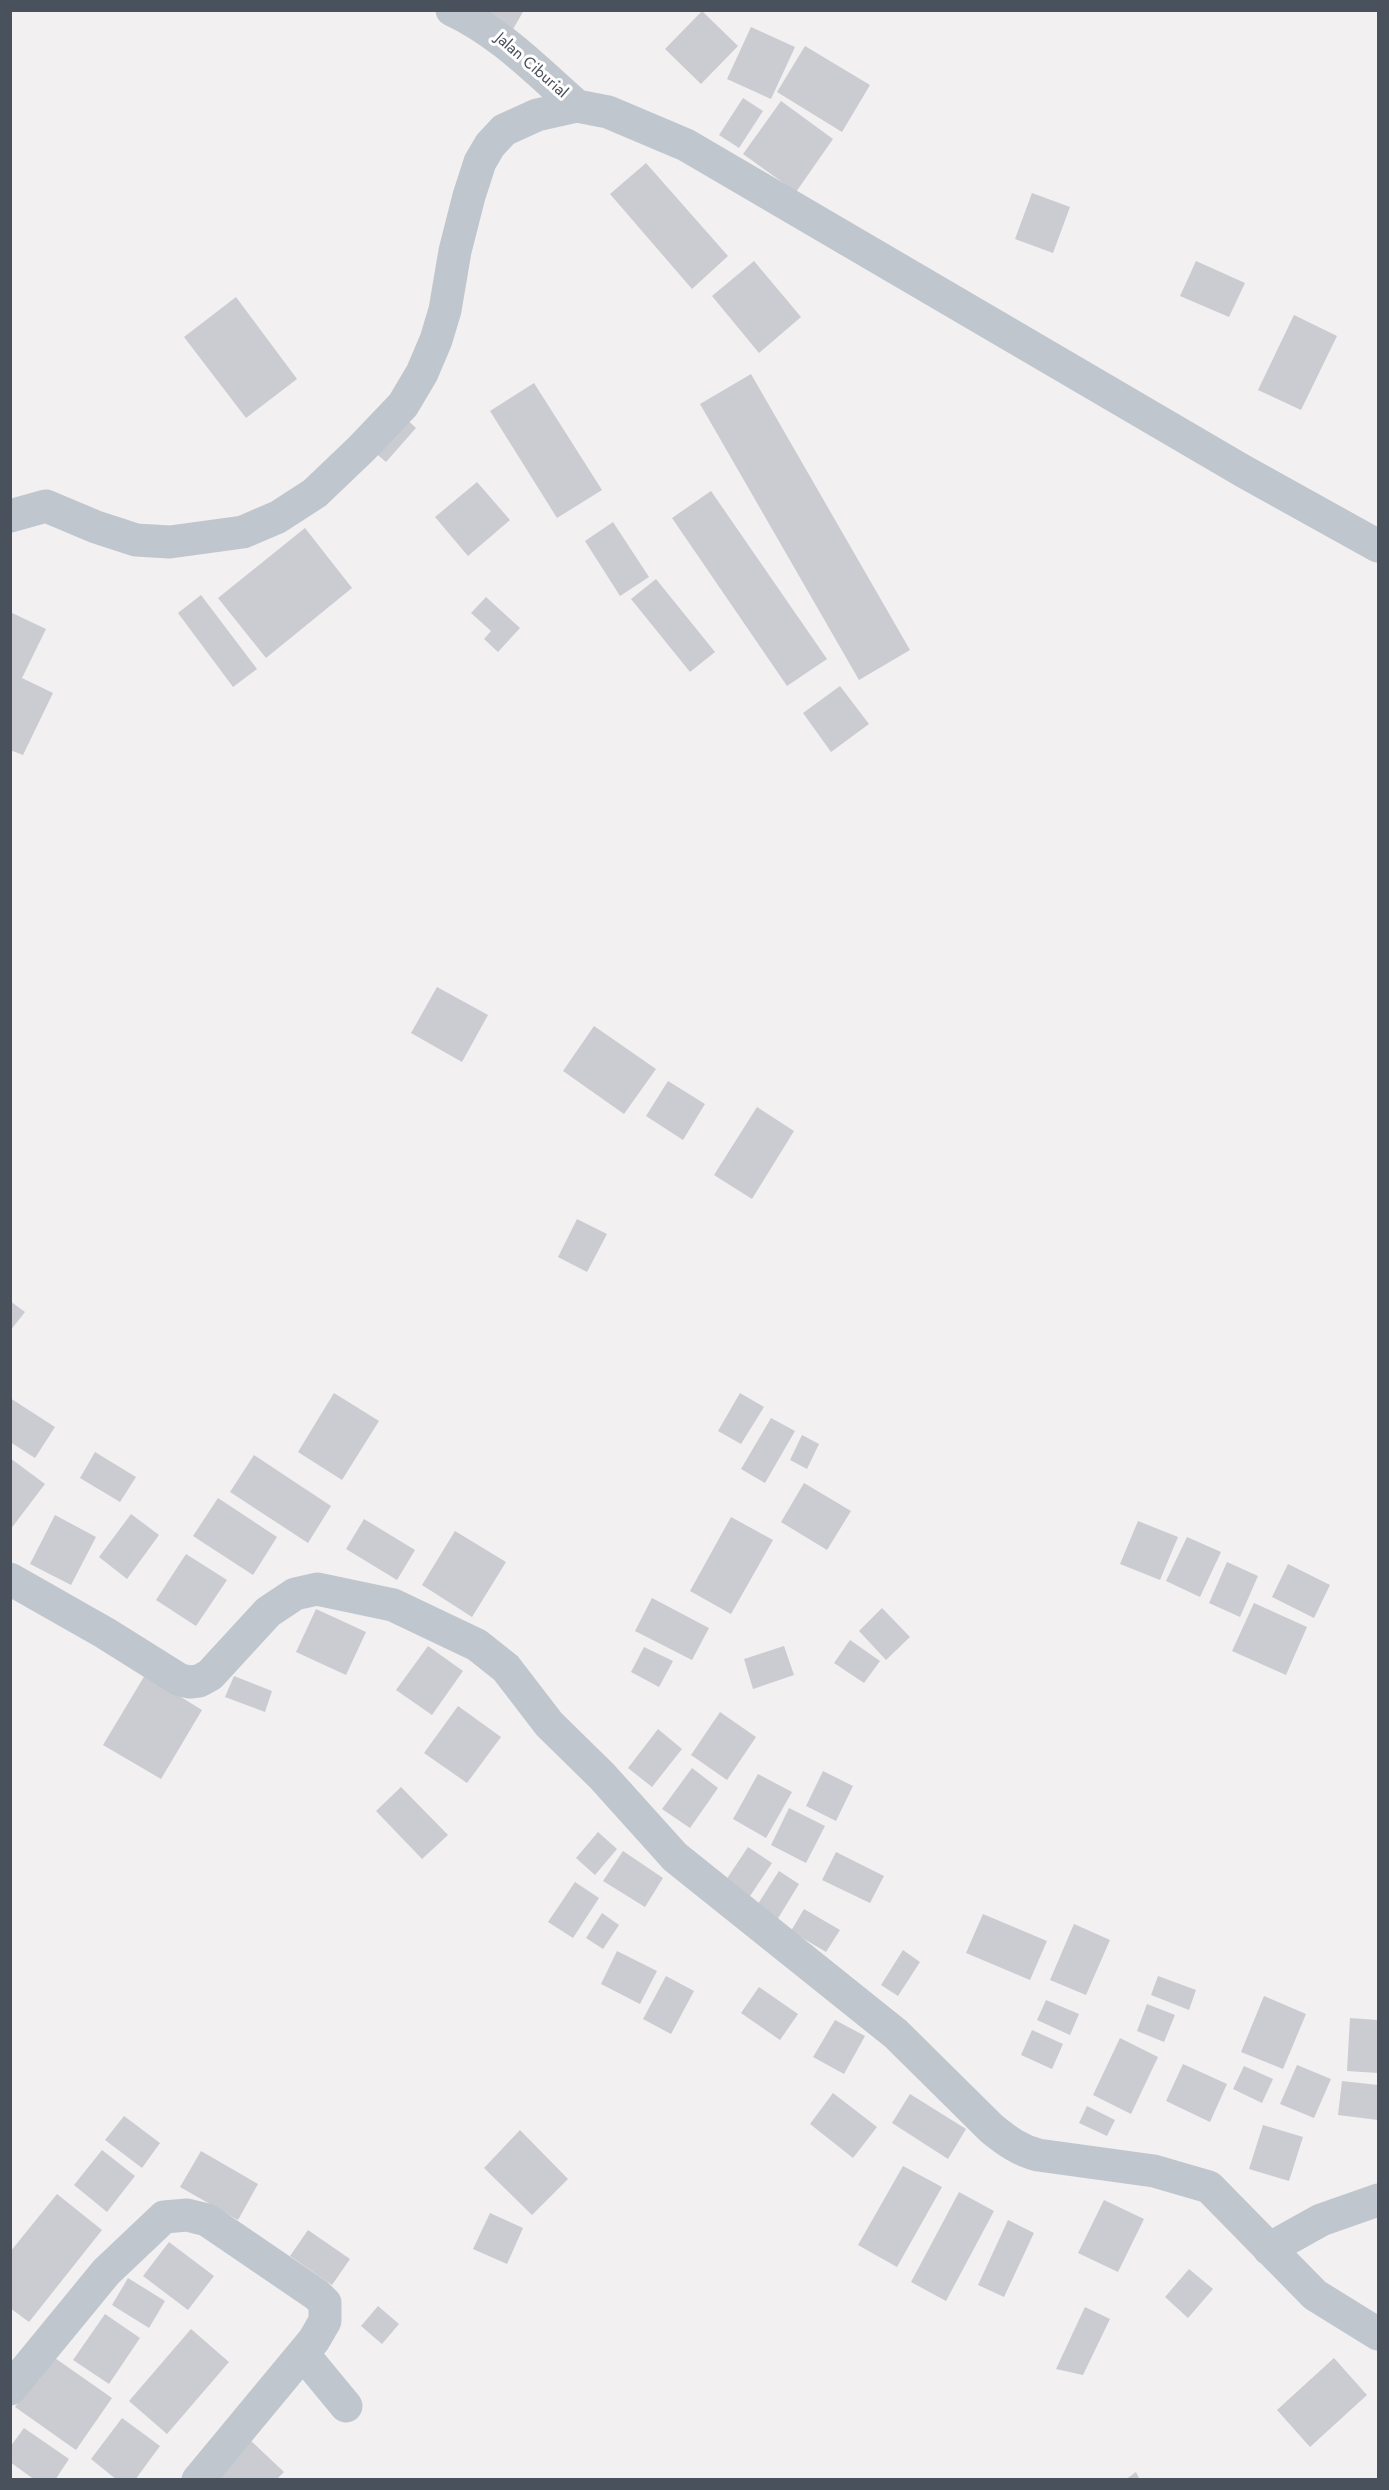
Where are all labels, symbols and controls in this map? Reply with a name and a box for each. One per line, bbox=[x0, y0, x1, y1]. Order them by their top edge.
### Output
street label: Jalan Ciburial bbox=[491, 29, 571, 103]

